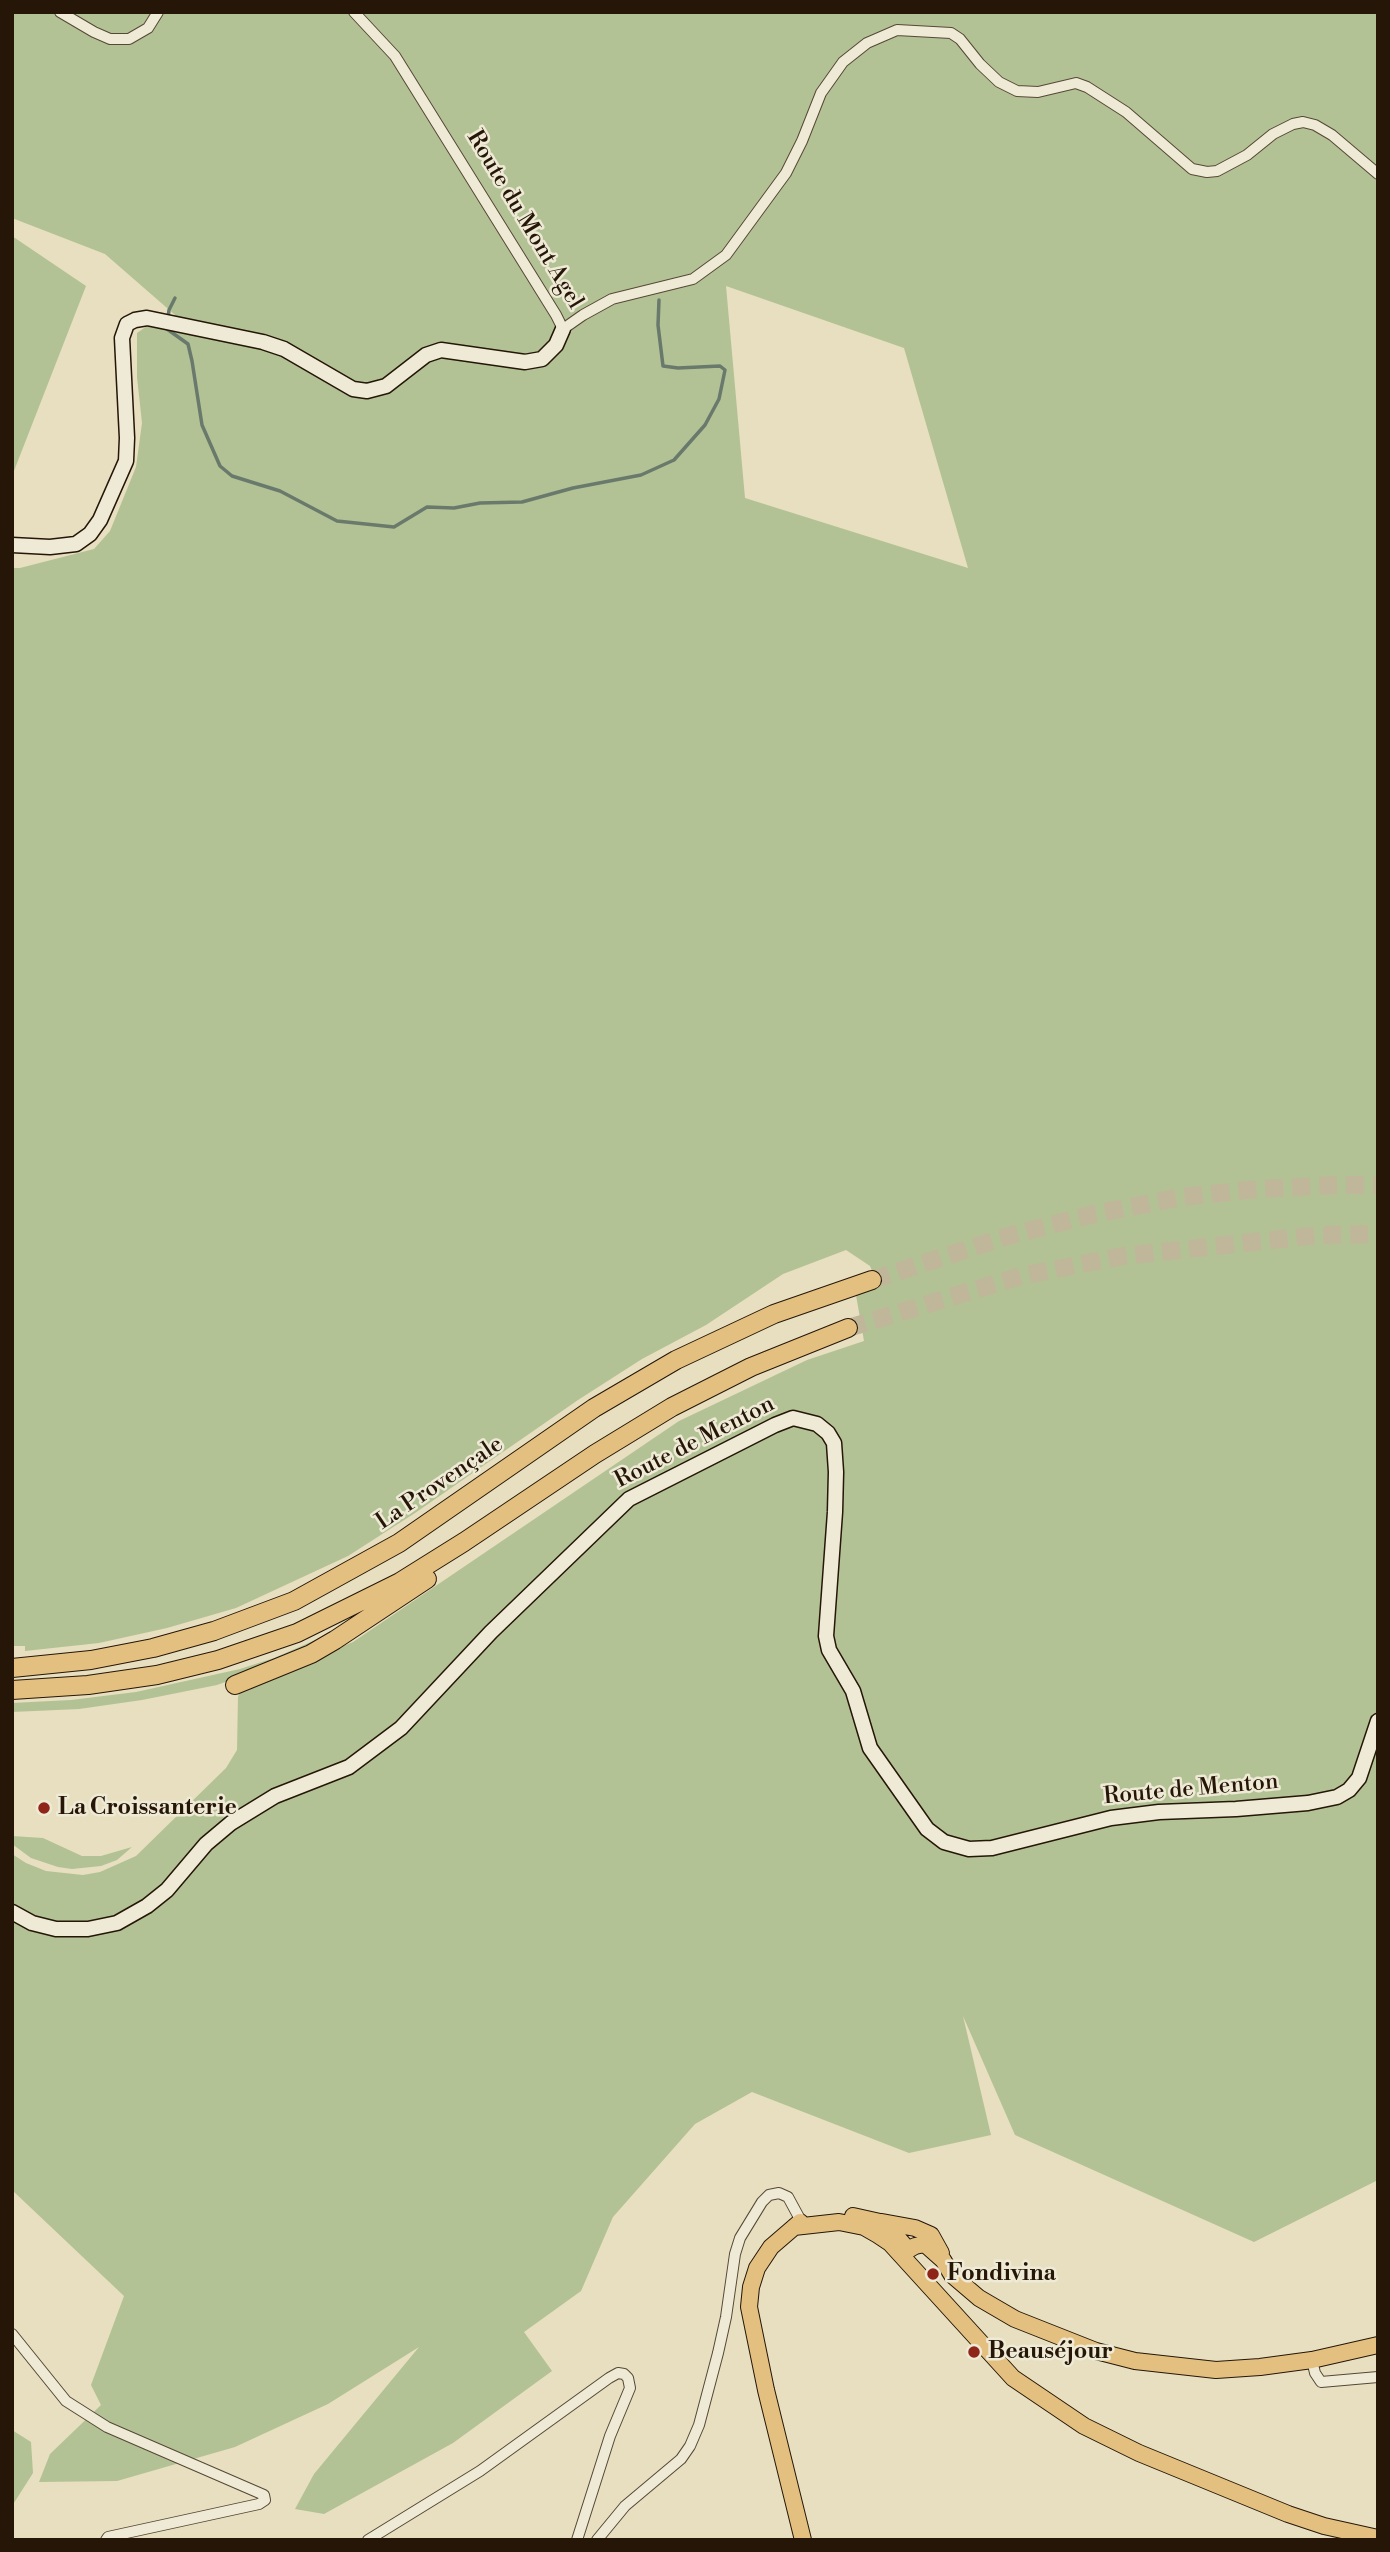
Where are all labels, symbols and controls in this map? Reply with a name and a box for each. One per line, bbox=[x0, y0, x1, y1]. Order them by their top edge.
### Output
street label: Route du Mont Agel bbox=[460, 126, 588, 314]
street label: Route de Menton bbox=[610, 1391, 780, 1495]
street label: La Provençale bbox=[371, 1431, 509, 1537]
street label: Route de Menton bbox=[1102, 1769, 1280, 1811]
place label: La Croissanterie bbox=[58, 1794, 237, 1822]
marker: La Croissanterie bbox=[36, 1800, 52, 1816]
place label: Fondivina bbox=[947, 2260, 1056, 2288]
marker: Fondivina bbox=[925, 2266, 941, 2282]
place label: Beauséjour bbox=[988, 2338, 1113, 2366]
marker: Beauséjour bbox=[966, 2344, 982, 2360]

